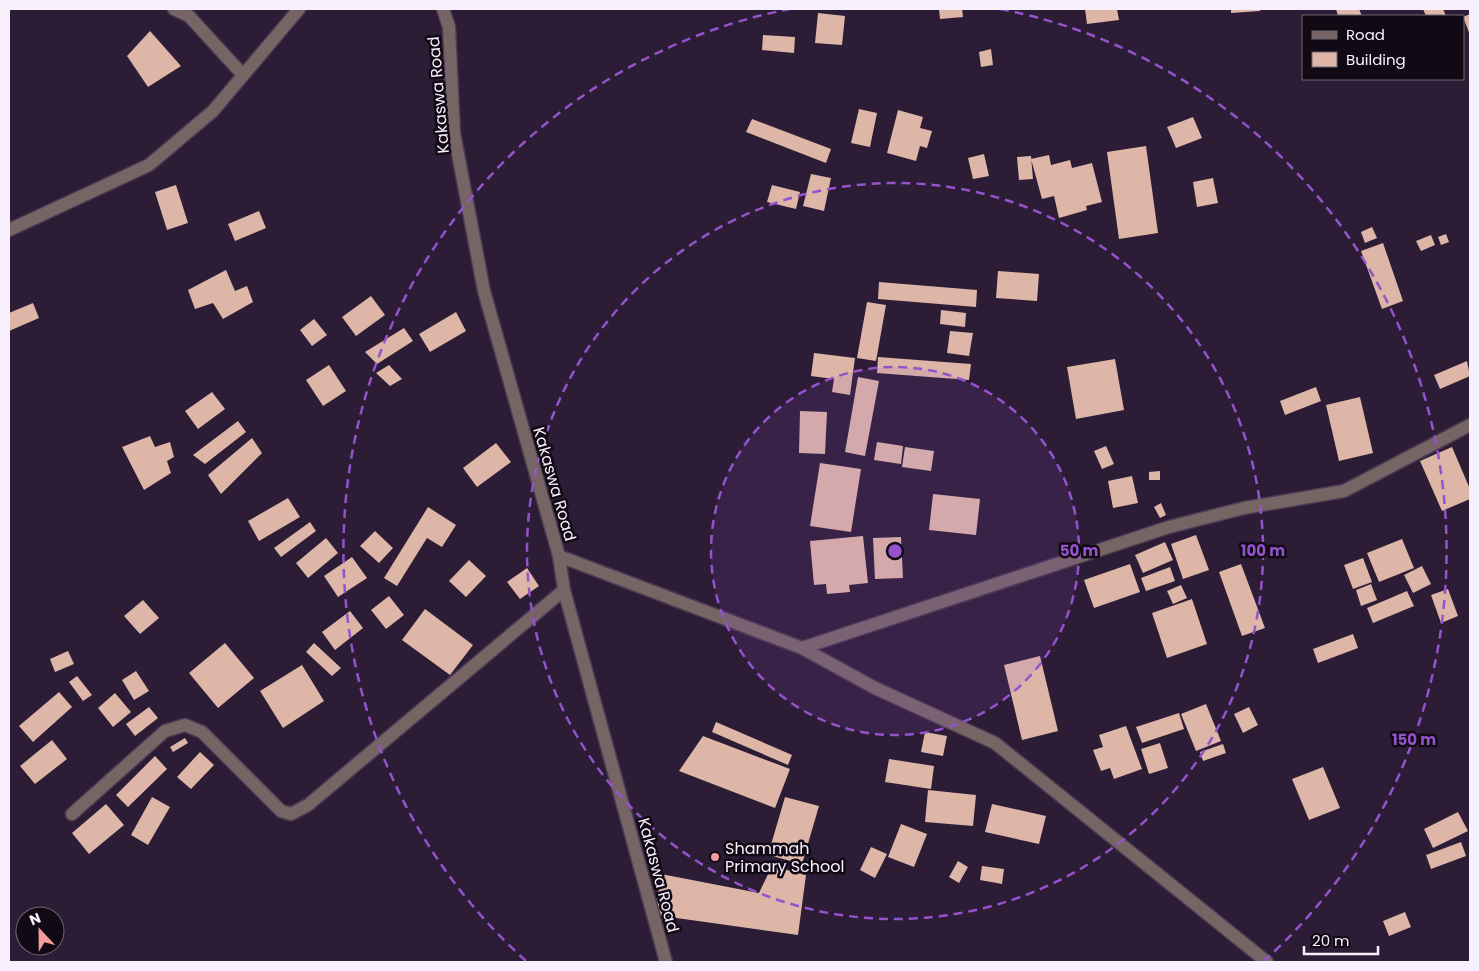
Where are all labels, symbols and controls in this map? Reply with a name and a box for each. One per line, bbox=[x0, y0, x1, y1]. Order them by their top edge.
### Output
legend bbox=[1302, 15, 1464, 80]
text: Road bbox=[1346, 24, 1385, 45]
street label: Kakaswa Road bbox=[422, 35, 455, 155]
text: Building bbox=[1346, 49, 1406, 70]
street label: Kakaswa Road bbox=[527, 424, 582, 544]
text: 50 m bbox=[1060, 540, 1098, 561]
text: 100 m bbox=[1241, 540, 1285, 561]
centre of rings bbox=[886, 542, 904, 560]
text: 150 m bbox=[1392, 729, 1436, 750]
street label: Kakaswa Road bbox=[632, 815, 685, 935]
place label: Shammah Primary School bbox=[725, 837, 844, 878]
marker: Shammah Primary School bbox=[709, 851, 721, 863]
north arrow bbox=[15, 906, 65, 956]
text: N bbox=[27, 908, 44, 930]
scale bar bbox=[1304, 924, 1378, 956]
text: 20 m bbox=[1312, 930, 1350, 951]

